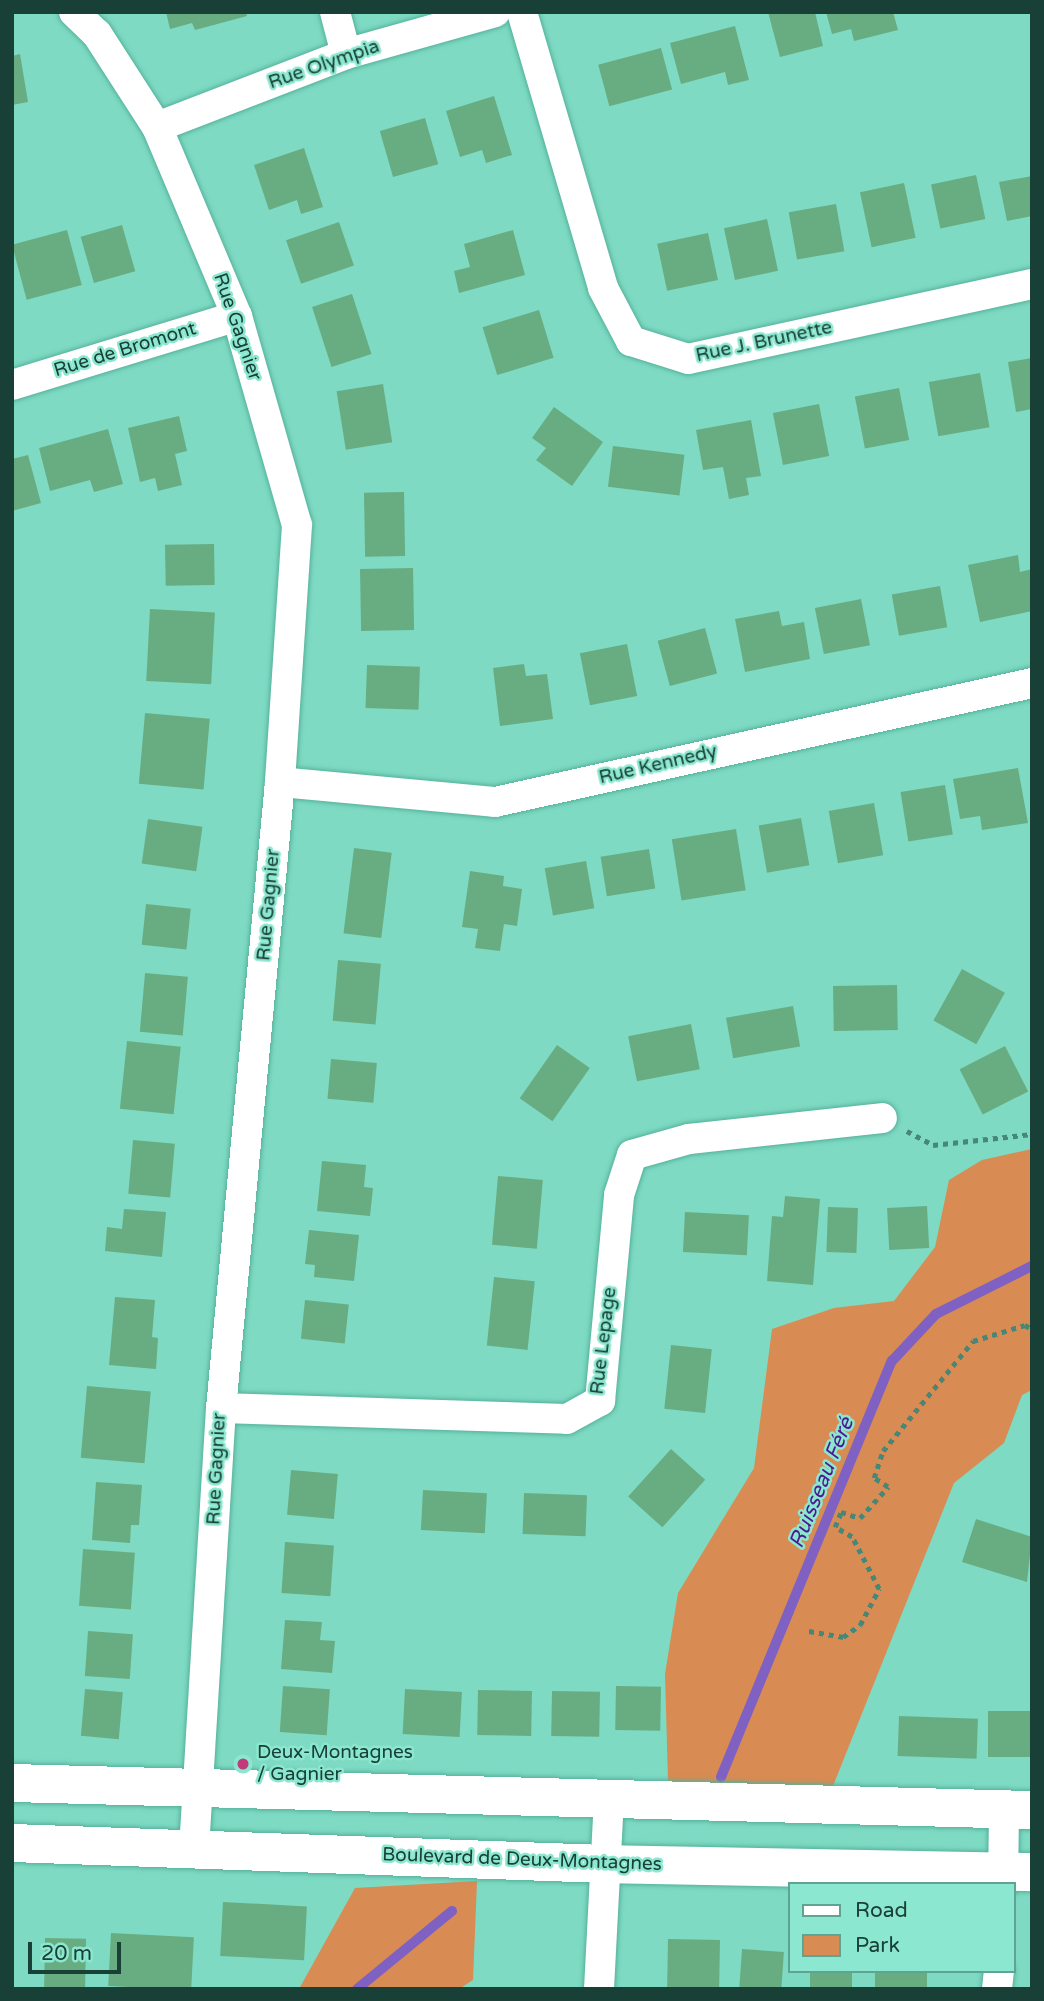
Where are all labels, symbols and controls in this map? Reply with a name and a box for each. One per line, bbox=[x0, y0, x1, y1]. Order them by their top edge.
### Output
street label: Rue Olympia bbox=[266, 35, 382, 95]
street label: Rue Gagnier bbox=[208, 270, 266, 384]
street label: Rue J. Brunette bbox=[694, 316, 834, 368]
street label: Rue de Bromont bbox=[51, 318, 199, 382]
street label: Rue Kennedy bbox=[597, 740, 719, 790]
street label: Rue Gagnier bbox=[253, 848, 285, 962]
street label: Rue Lepage bbox=[586, 1286, 622, 1396]
street label: Rue Gagnier bbox=[203, 1412, 231, 1526]
water label: Ruisseau Féré bbox=[784, 1414, 860, 1552]
place label: Deux-Montagnes / Gagnier bbox=[257, 1742, 413, 1786]
marker: Deux-Montagnes / Gagnier bbox=[235, 1756, 251, 1772]
street label: Boulevard de Deux-Montagnes bbox=[382, 1844, 662, 1876]
legend bbox=[788, 1882, 1016, 1973]
text: Road bbox=[855, 1898, 908, 1923]
scale bar bbox=[32, 1927, 124, 1971]
text: Park bbox=[855, 1933, 900, 1958]
text: 20 m bbox=[41, 1941, 92, 1966]

